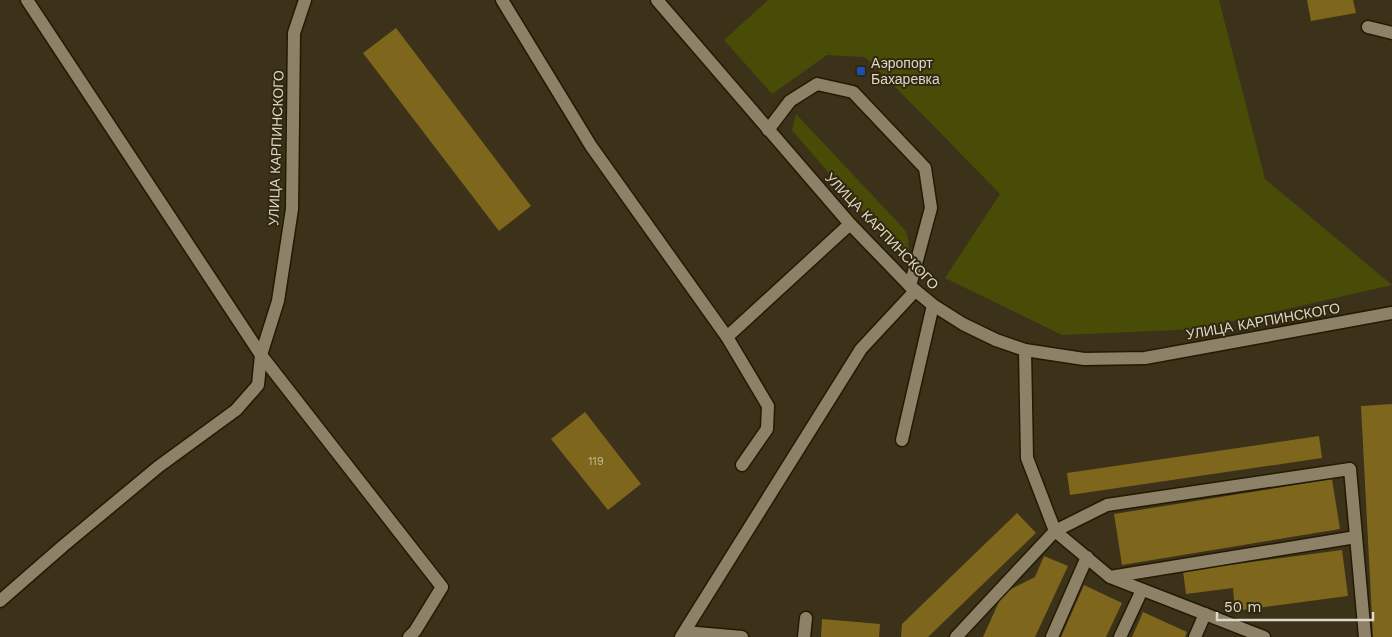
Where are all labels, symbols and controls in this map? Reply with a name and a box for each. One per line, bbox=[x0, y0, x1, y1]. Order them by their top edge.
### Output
place label: Аэропорт Бахаревка bbox=[871, 55, 940, 87]
marker: Аэропорт Бахаревка bbox=[855, 65, 867, 77]
street label: УЛИЦА КАРПИНСКОГО bbox=[265, 70, 287, 226]
street label: УЛИЦА КАРПИНСКОГО bbox=[822, 169, 942, 293]
street label: УЛИЦА КАРПИНСКОГО bbox=[1185, 300, 1341, 342]
house number: 119 bbox=[588, 455, 604, 468]
scale bar bbox=[1217, 590, 1373, 622]
text: 50 m bbox=[1224, 598, 1261, 616]

